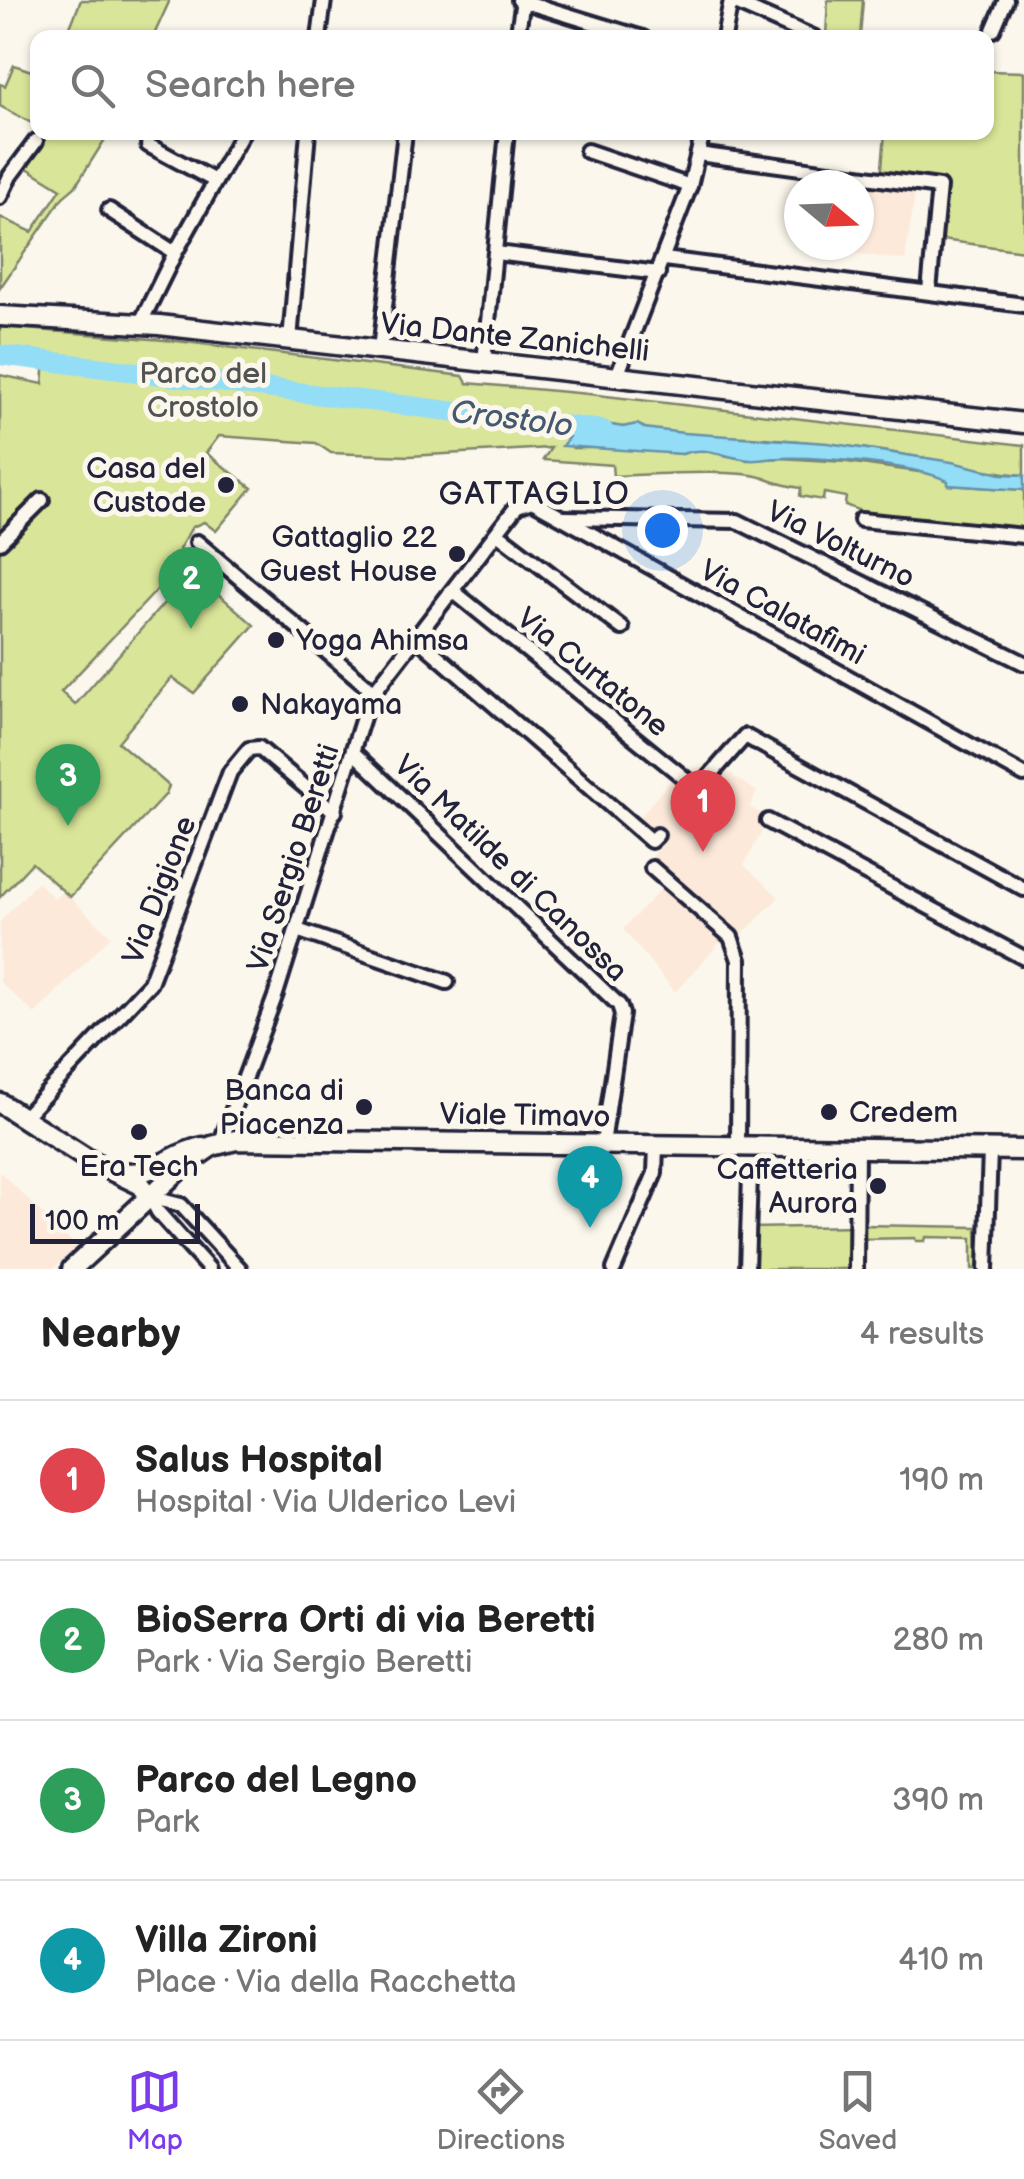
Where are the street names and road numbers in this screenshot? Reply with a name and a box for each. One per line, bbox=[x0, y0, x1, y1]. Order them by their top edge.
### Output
street label: Via Dante Zanichelli bbox=[379, 306, 651, 370]
street label: Via Volturno bbox=[761, 494, 920, 596]
street label: Via Calatafimi bbox=[693, 552, 872, 673]
street label: Via Curtatone bbox=[509, 601, 676, 745]
street label: Via Sergio Beretti bbox=[240, 740, 348, 977]
street label: Via Matilde di Canossa bbox=[386, 748, 635, 990]
street label: Via Digione bbox=[115, 811, 205, 969]
street label: Viale Timavo bbox=[439, 1097, 611, 1135]

